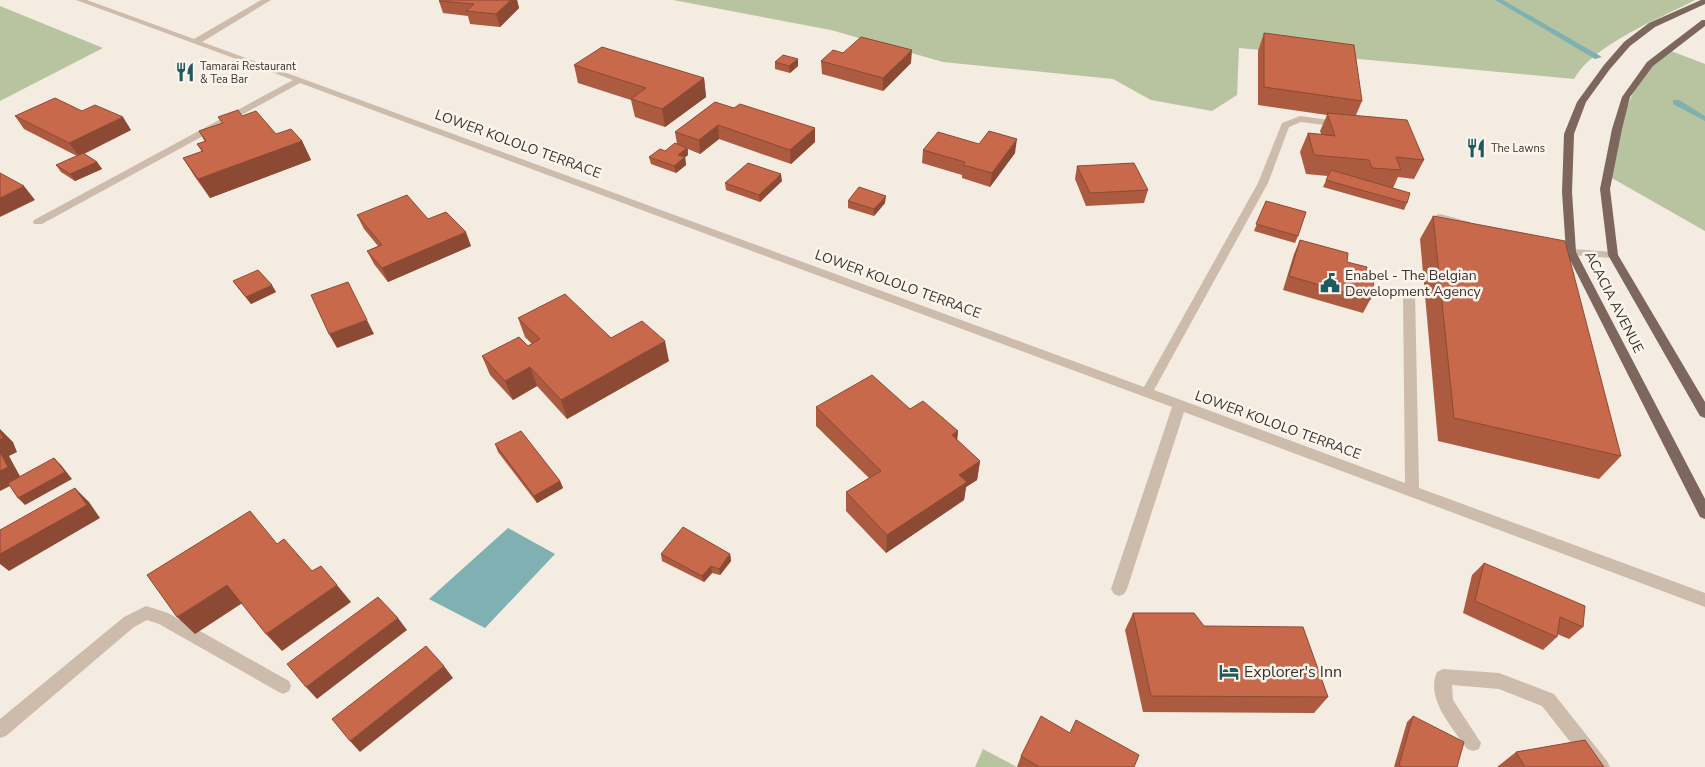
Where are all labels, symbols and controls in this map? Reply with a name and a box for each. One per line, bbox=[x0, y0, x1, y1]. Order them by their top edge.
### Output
place label: Tamarai Restaurant & Tea Bar bbox=[200, 59, 296, 87]
restaurant icon: Tamarai Restaurant & Tea Bar bbox=[174, 61, 196, 83]
street label: LOWER KOLOLO TERRACE bbox=[432, 105, 604, 183]
restaurant icon: The Lawns bbox=[1465, 137, 1487, 159]
place label: The Lawns bbox=[1491, 141, 1545, 156]
street label: LOWER KOLOLO TERRACE bbox=[812, 245, 984, 323]
street label: ACACIA AVENUE bbox=[1580, 248, 1648, 356]
place label: Enabel - The Belgian Development Agency bbox=[1345, 266, 1481, 301]
public building icon: Enabel - The Belgian Development Agency bbox=[1319, 272, 1341, 294]
street label: LOWER KOLOLO TERRACE bbox=[1192, 386, 1364, 464]
hotel icon: Explorer's Inn bbox=[1218, 661, 1240, 683]
place label: Explorer's Inn bbox=[1244, 661, 1342, 683]

